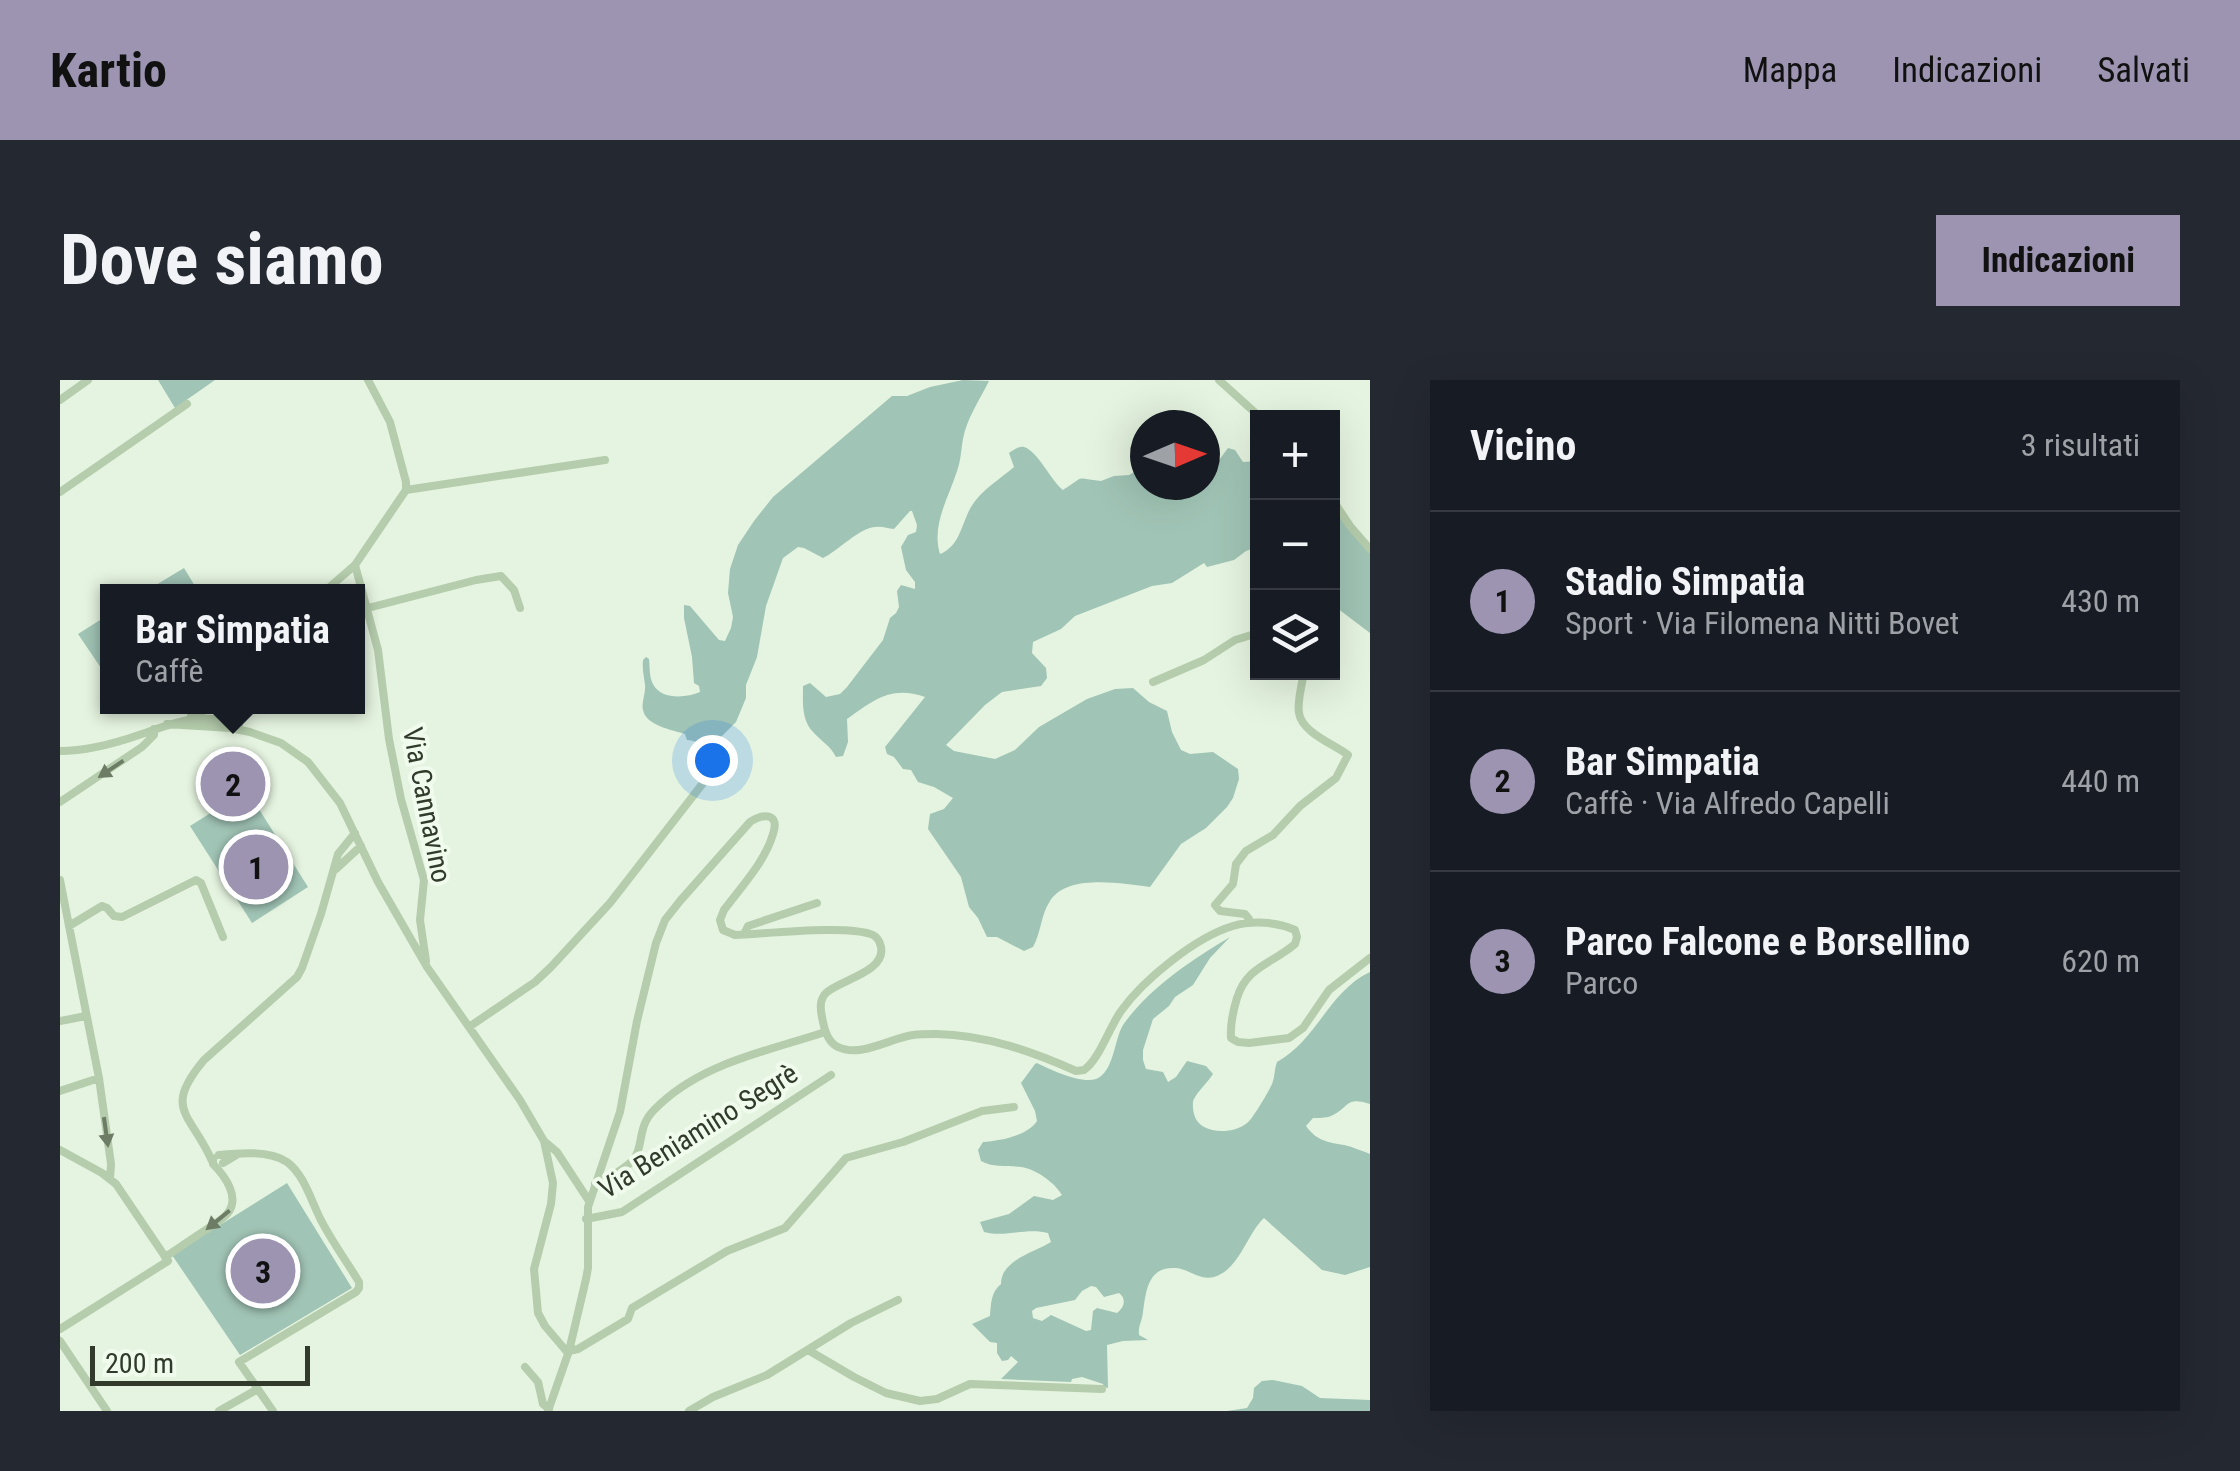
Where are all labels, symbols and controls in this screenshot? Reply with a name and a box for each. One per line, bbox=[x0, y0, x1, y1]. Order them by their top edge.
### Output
text: Kartio bbox=[50, 42, 167, 99]
text: Mappa bbox=[1743, 50, 1837, 91]
text: Indicazioni bbox=[1892, 50, 2042, 91]
text: Salvati bbox=[2097, 50, 2190, 91]
button: Indicazioni bbox=[1936, 215, 2180, 306]
text: Dove siamo bbox=[60, 219, 384, 301]
north arrow bbox=[1130, 410, 1220, 500]
map controls bbox=[1250, 410, 1340, 680]
button: + bbox=[1250, 410, 1340, 500]
text: Vicino bbox=[1470, 421, 1576, 470]
text: 3 risultati bbox=[2021, 426, 2140, 464]
button: − bbox=[1250, 500, 1340, 590]
text: Stadio Simpatia bbox=[1565, 560, 1805, 604]
text: 1 bbox=[1494, 582, 1511, 620]
text: 430 m bbox=[2061, 582, 2140, 620]
popup bbox=[100, 584, 365, 714]
button: layers bbox=[1250, 590, 1340, 680]
text: Sport · Via Filomena Nitti Bovet bbox=[1565, 604, 1959, 642]
text: Bar Simpatia bbox=[135, 608, 330, 652]
text: Caffè bbox=[135, 652, 204, 690]
street label: Via Cannavino bbox=[396, 724, 458, 886]
your location bbox=[687, 735, 738, 786]
text: Bar Simpatia bbox=[1565, 740, 1760, 784]
pin: 2 bbox=[200, 746, 266, 822]
one-way arrow bbox=[97, 759, 124, 777]
text: 2 bbox=[1494, 762, 1511, 800]
text: 440 m bbox=[2061, 762, 2140, 800]
text: Caffè · Via Alfredo Capelli bbox=[1565, 784, 1890, 822]
pin: 1 bbox=[224, 830, 288, 904]
text: Parco Falcone e Borsellino bbox=[1565, 920, 1970, 964]
text: 3 bbox=[1494, 942, 1511, 980]
text: 620 m bbox=[2061, 942, 2140, 980]
text: Parco bbox=[1565, 964, 1638, 1002]
street label: Via Beniamino Segrè bbox=[593, 1057, 803, 1205]
one-way arrow bbox=[99, 1116, 115, 1148]
one-way arrow bbox=[205, 1209, 230, 1230]
pin: 3 bbox=[230, 1234, 296, 1308]
scale bar bbox=[90, 1341, 310, 1386]
text: 200 m bbox=[105, 1347, 174, 1380]

